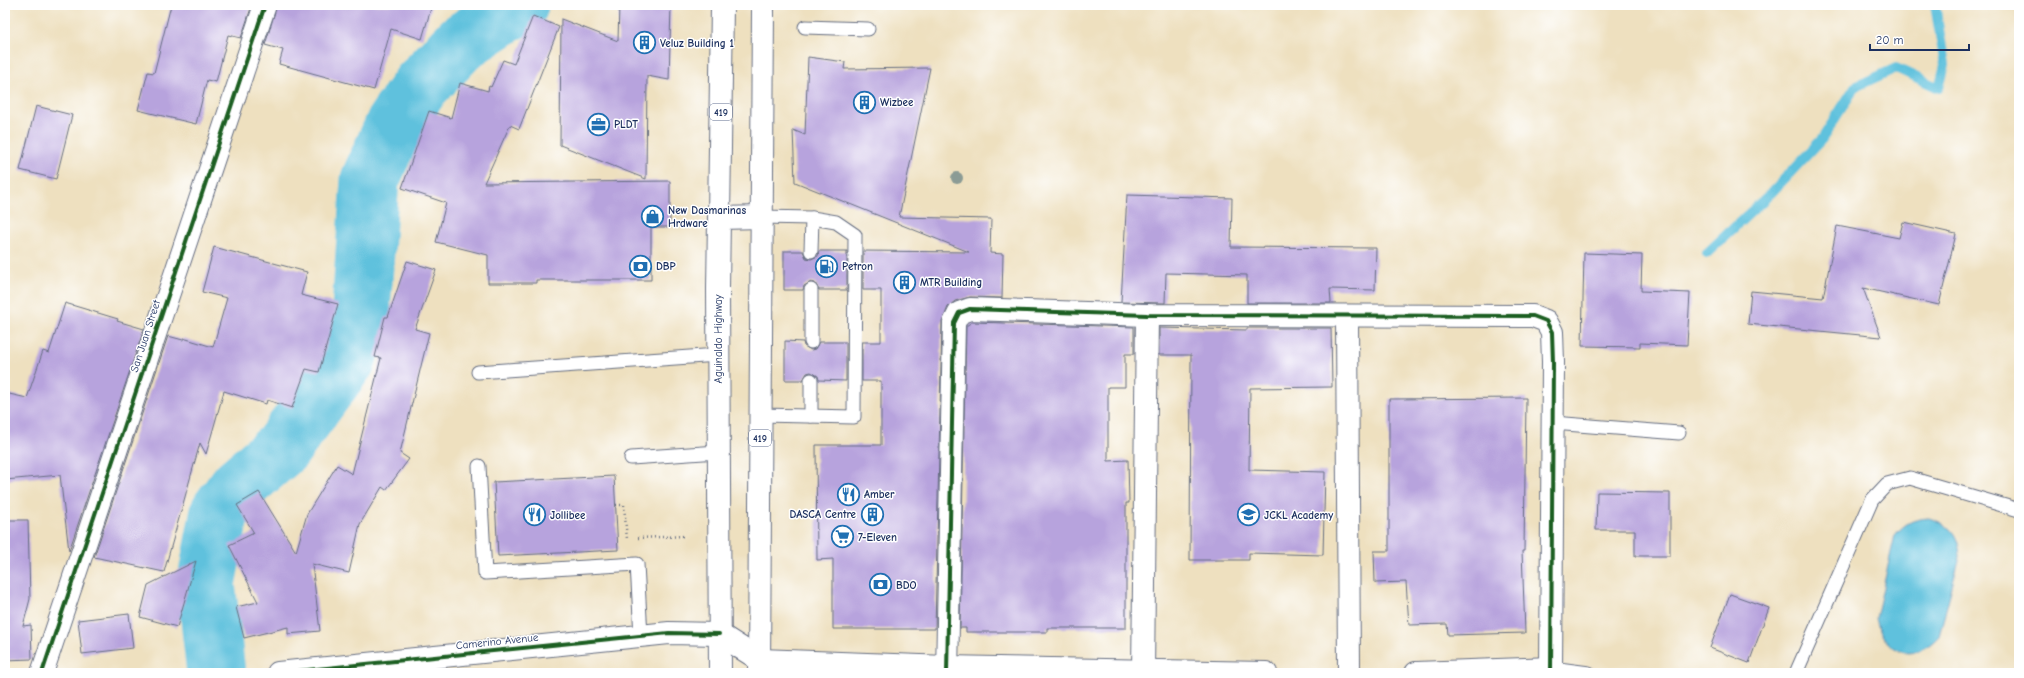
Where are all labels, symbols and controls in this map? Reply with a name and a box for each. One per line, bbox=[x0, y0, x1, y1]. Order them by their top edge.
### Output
scale bar bbox=[1870, 26, 1969, 52]
building icon: Veluz Building 1 bbox=[631, 30, 657, 56]
text: 20 m bbox=[1876, 33, 1904, 47]
place label: Veluz Building 1 bbox=[660, 37, 734, 50]
building icon: Wizbee bbox=[852, 89, 878, 115]
place label: Wizbee bbox=[880, 96, 914, 109]
road number: 419 bbox=[710, 104, 732, 120]
office icon: PLDT bbox=[586, 111, 612, 137]
place label: PLDT bbox=[614, 118, 638, 131]
shop icon: New Dasmarinas Hrdware bbox=[639, 203, 665, 229]
place label: New Dasmarinas Hrdware bbox=[668, 204, 746, 230]
bank icon: DBP bbox=[628, 253, 654, 279]
fuel station icon: Petron bbox=[814, 253, 840, 279]
place label: DBP bbox=[656, 260, 676, 273]
place label: Petron bbox=[842, 260, 873, 273]
building icon: MTR Building bbox=[891, 269, 917, 295]
place label: MTR Building bbox=[920, 276, 982, 289]
street label: Aguinaldo Highway bbox=[712, 294, 725, 383]
street label: San Juan Street bbox=[128, 298, 164, 374]
road number: 419 bbox=[749, 430, 771, 446]
restaurant icon: Amber bbox=[835, 481, 861, 507]
place label: Amber bbox=[864, 488, 895, 501]
building icon: DASCA Centre bbox=[859, 501, 885, 527]
restaurant icon: Jollibee bbox=[521, 502, 547, 528]
school or university icon: JCKL Academy bbox=[1235, 502, 1261, 528]
place label: DASCA Centre bbox=[789, 508, 857, 521]
place label: Jollibee bbox=[550, 509, 586, 522]
place label: JCKL Academy bbox=[1264, 509, 1333, 522]
supermarket icon: 7-Eleven bbox=[830, 524, 856, 550]
place label: 7-Eleven bbox=[858, 531, 897, 544]
bank icon: BDO bbox=[867, 572, 893, 598]
place label: BDO bbox=[896, 579, 917, 592]
street label: Camerino Avenue bbox=[455, 631, 539, 652]

